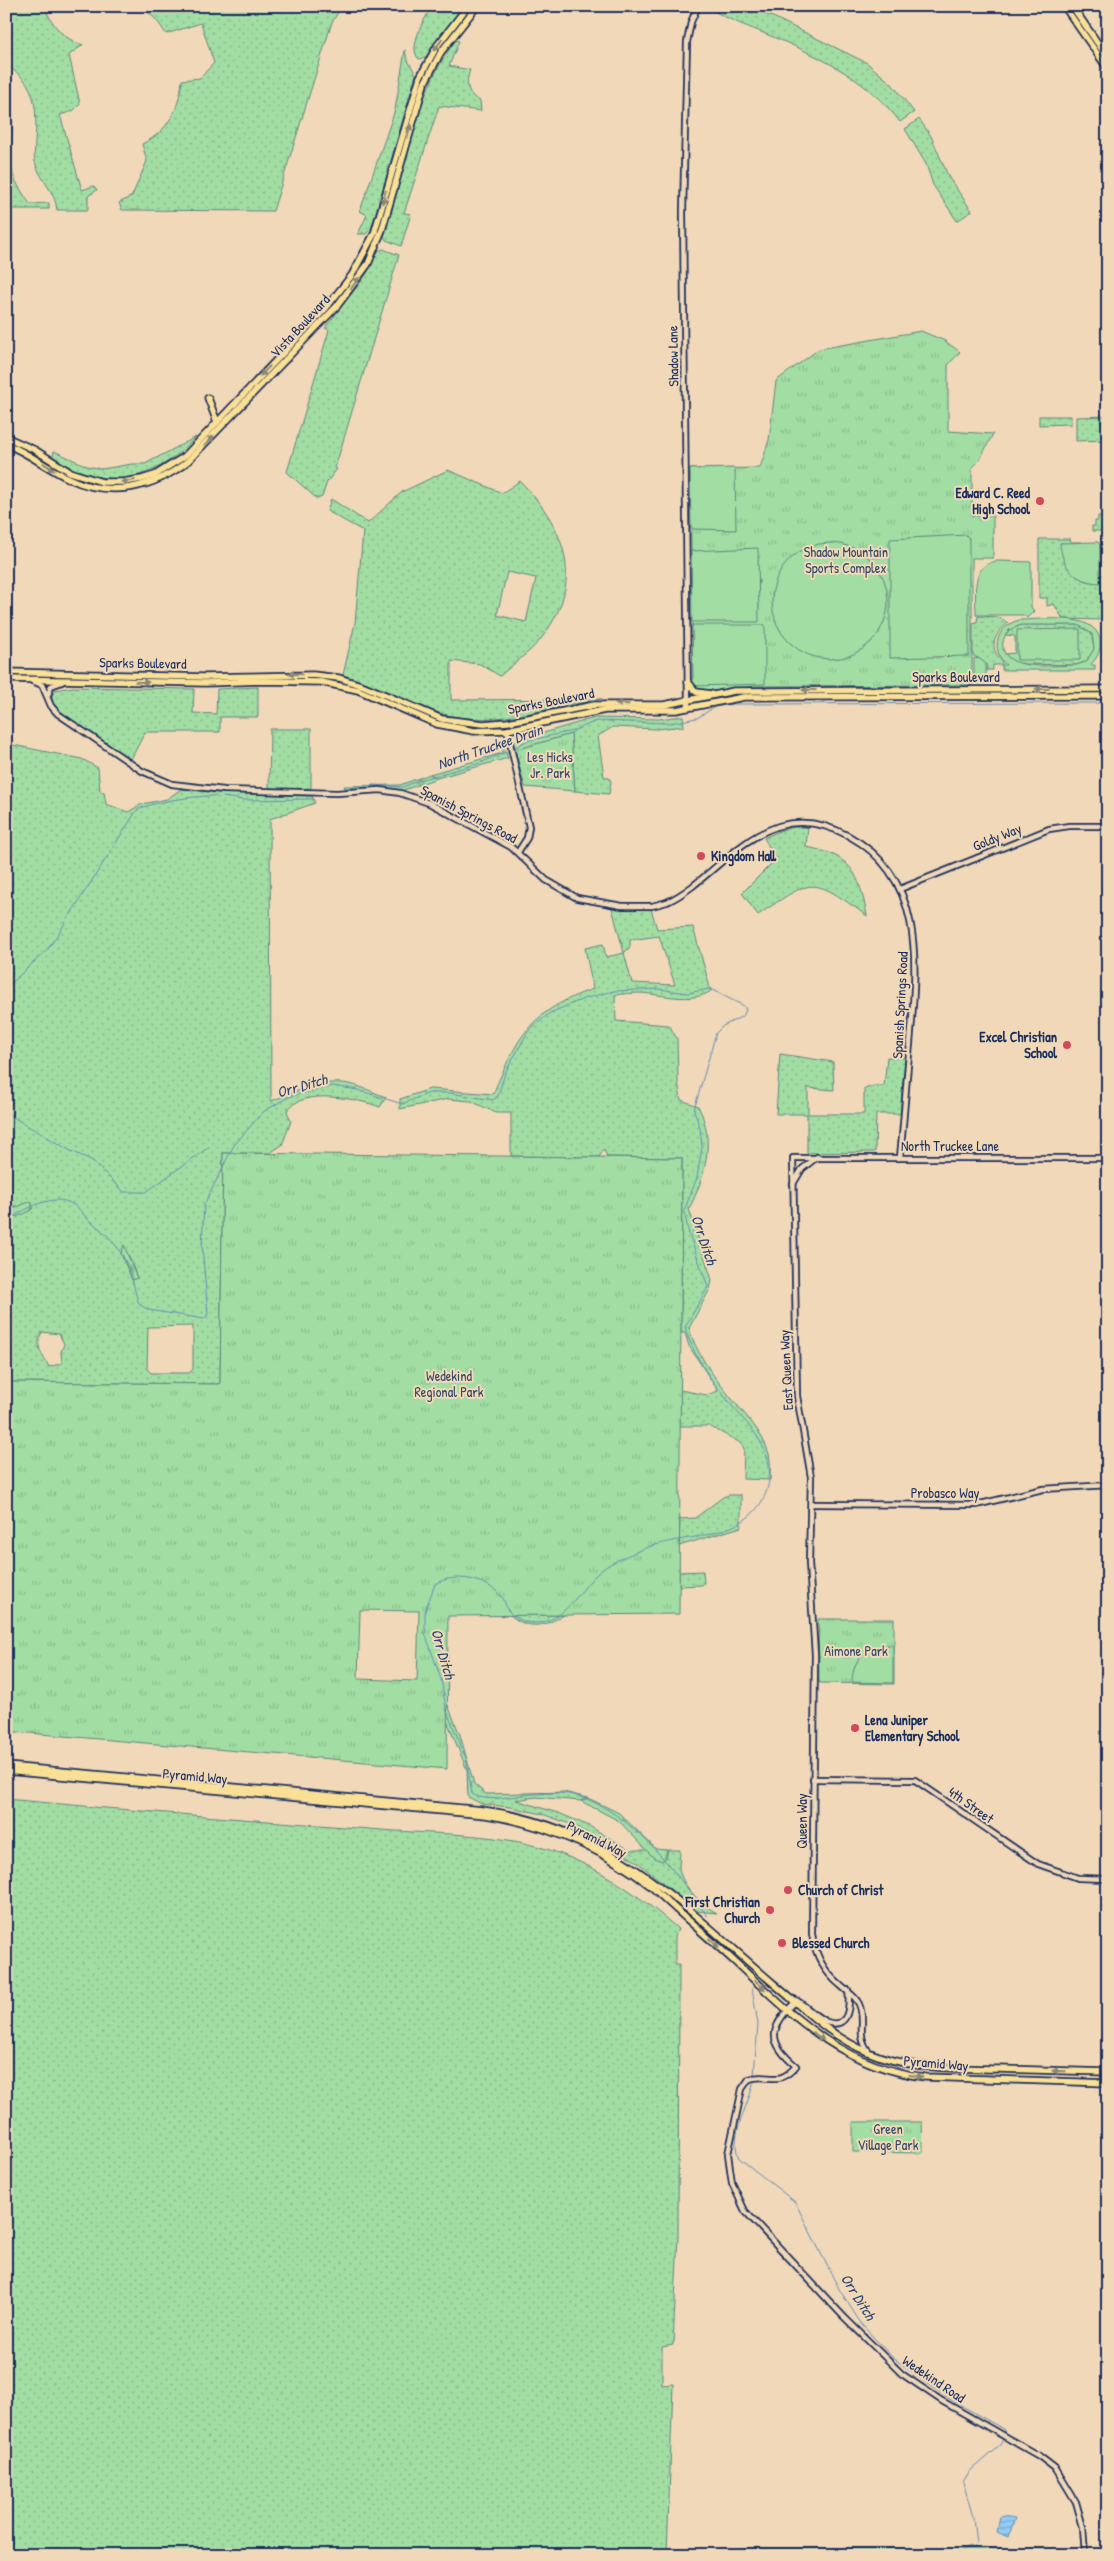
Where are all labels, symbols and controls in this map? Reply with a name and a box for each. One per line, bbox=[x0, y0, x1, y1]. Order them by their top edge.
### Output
one-way arrow bbox=[433, 38, 443, 52]
one-way arrow bbox=[405, 124, 413, 139]
one-way arrow bbox=[380, 190, 388, 205]
one-way arrow bbox=[350, 276, 360, 290]
street label: Vista Boulevard bbox=[266, 290, 334, 361]
street label: Shadow Lane bbox=[662, 325, 683, 387]
one-way arrow bbox=[259, 365, 271, 377]
one-way arrow bbox=[203, 435, 215, 447]
one-way arrow bbox=[42, 462, 56, 472]
one-way arrow bbox=[120, 478, 136, 486]
place label: Edward C. Reed High School bbox=[955, 483, 1031, 520]
marker: Edward C. Reed High School bbox=[1034, 495, 1046, 507]
park label: Shadow Mountain Sports Complex bbox=[804, 542, 888, 578]
street label: Sparks Boulevard bbox=[99, 652, 187, 674]
street label: Sparks Boulevard bbox=[912, 667, 1000, 687]
one-way arrow bbox=[287, 670, 303, 678]
one-way arrow bbox=[135, 678, 151, 686]
street label: Sparks Boulevard bbox=[506, 683, 596, 719]
one-way arrow bbox=[1033, 685, 1049, 693]
one-way arrow bbox=[801, 686, 817, 694]
one-way arrow bbox=[614, 700, 630, 708]
water label: North Truckee Drain bbox=[434, 718, 546, 774]
park label: Les Hicks Jr. Park bbox=[527, 747, 573, 782]
street label: Spanish Springs Road bbox=[417, 780, 521, 848]
street label: Goldy Way bbox=[970, 818, 1024, 856]
place label: Kingdom Hall bbox=[711, 846, 777, 867]
marker: Kingdom Hall bbox=[695, 850, 707, 862]
street label: Spanish Springs Road bbox=[887, 951, 913, 1059]
place label: Excel Christian School bbox=[979, 1027, 1057, 1062]
marker: Excel Christian School bbox=[1061, 1039, 1073, 1051]
water label: Orr Ditch bbox=[274, 1068, 331, 1103]
street label: North Truckee Lane bbox=[901, 1136, 999, 1155]
water label: Orr Ditch bbox=[687, 1212, 723, 1269]
street label: East Queen Way bbox=[774, 1329, 798, 1411]
park label: Wedekind Regional Park bbox=[414, 1366, 484, 1402]
street label: Probasco Way bbox=[911, 1483, 979, 1503]
water label: Orr Ditch bbox=[426, 1626, 461, 1683]
park label: Aimone Park bbox=[824, 1641, 888, 1660]
place label: Lena Juniper Elementary School bbox=[865, 1710, 960, 1747]
marker: Lena Juniper Elementary School bbox=[849, 1722, 861, 1734]
street label: Pyramid Way bbox=[162, 1763, 228, 1789]
street label: 4th Street bbox=[945, 1782, 998, 1827]
street label: Queen Way bbox=[792, 1793, 812, 1849]
street label: Pyramid Way bbox=[564, 1815, 631, 1863]
place label: Church of Christ bbox=[798, 1880, 884, 1899]
marker: Church of Christ bbox=[782, 1884, 794, 1896]
place label: First Christian Church bbox=[685, 1892, 760, 1927]
marker: First Christian Church bbox=[764, 1904, 776, 1916]
place label: Blessed Church bbox=[792, 1933, 869, 1952]
one-way arrow bbox=[708, 1937, 720, 1949]
marker: Blessed Church bbox=[776, 1937, 788, 1949]
one-way arrow bbox=[754, 1979, 766, 1991]
one-way arrow bbox=[811, 2031, 825, 2041]
street label: Pyramid Way bbox=[903, 2050, 969, 2076]
one-way arrow bbox=[1051, 2067, 1067, 2075]
one-way arrow bbox=[909, 2072, 925, 2080]
park label: Green Village Park bbox=[858, 2119, 919, 2155]
water label: Orr Ditch bbox=[836, 2269, 882, 2325]
street label: Wedekind Road bbox=[899, 2351, 970, 2407]

